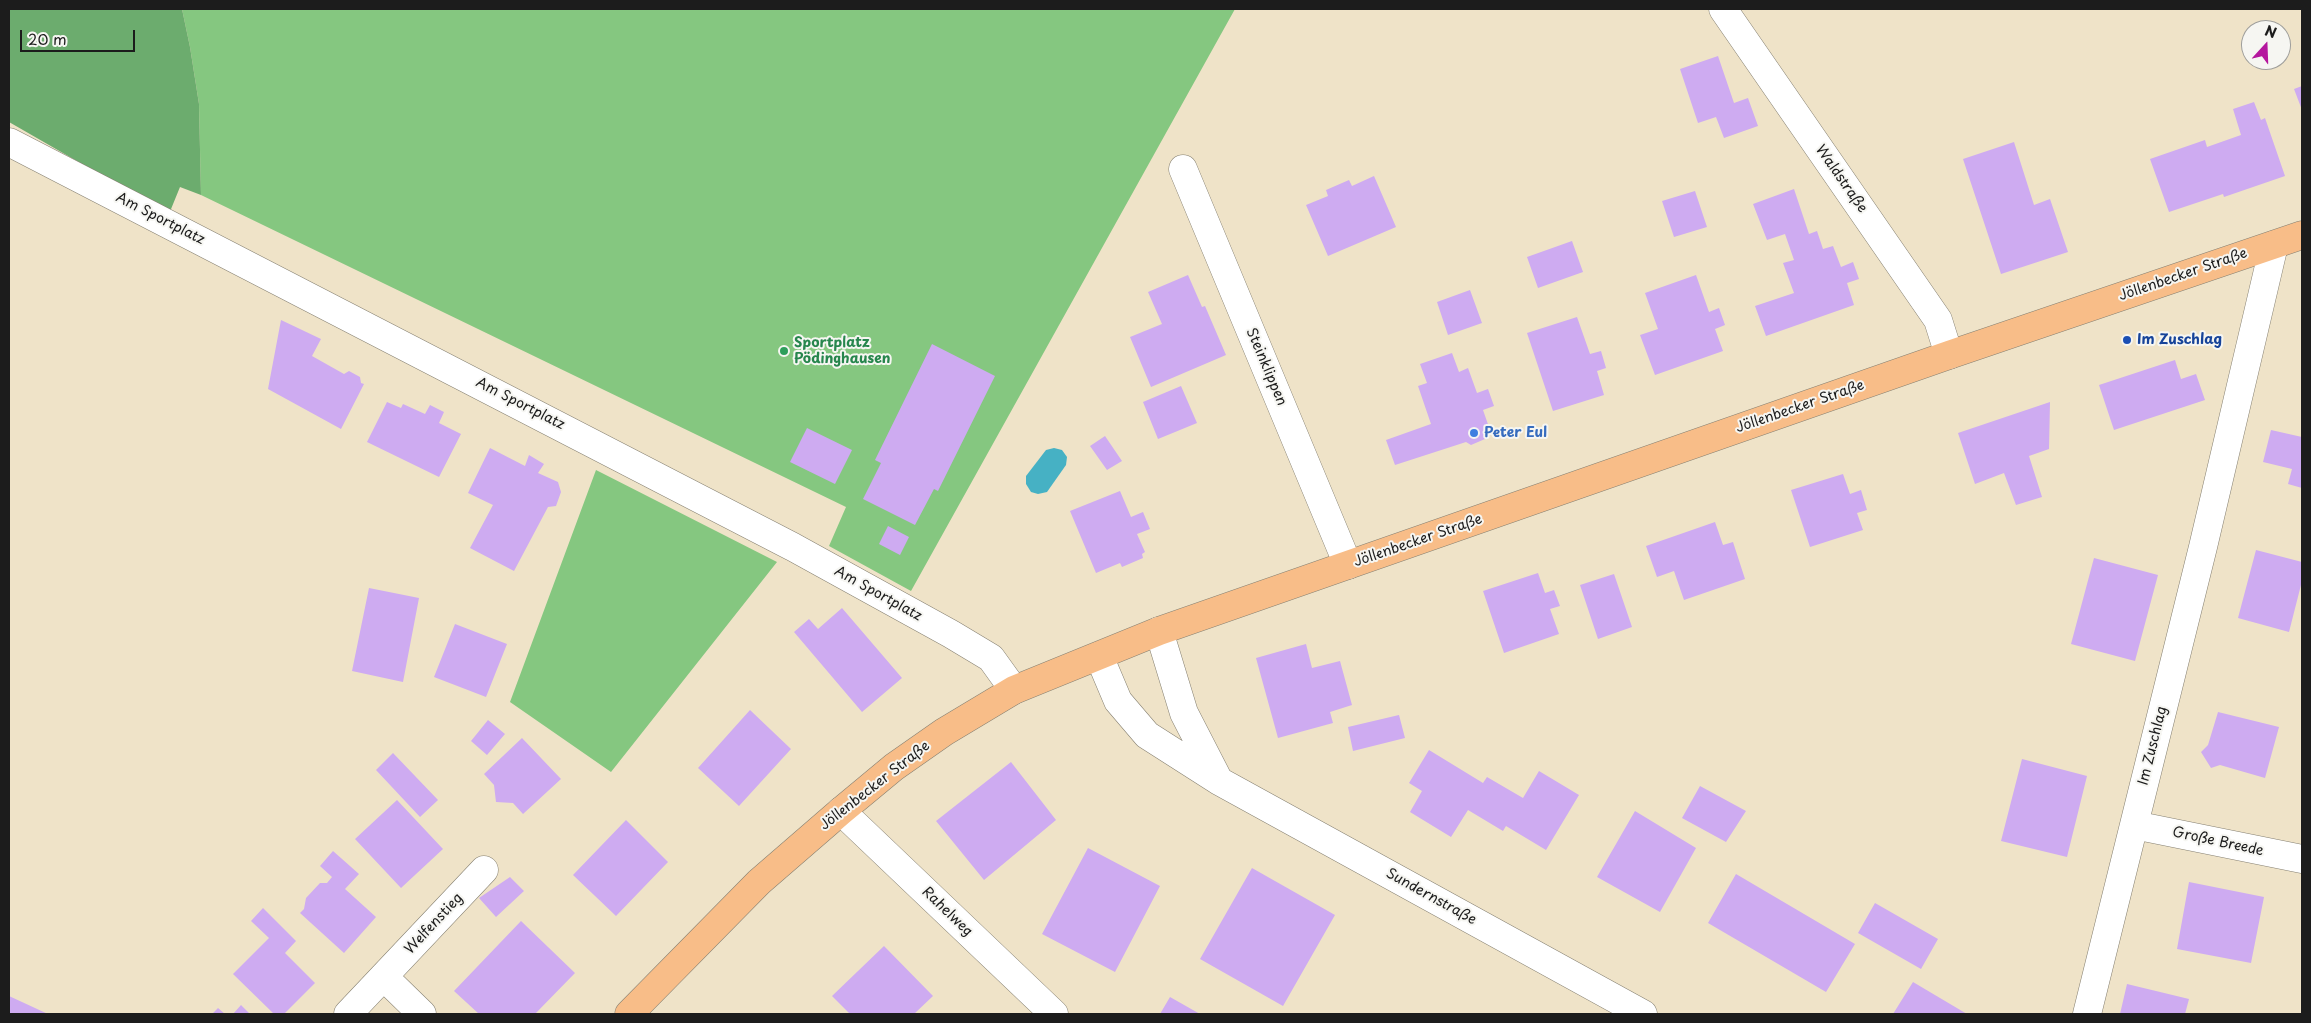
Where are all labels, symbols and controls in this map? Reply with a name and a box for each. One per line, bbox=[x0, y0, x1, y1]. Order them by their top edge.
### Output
scale bar bbox=[22, 20, 138, 52]
north arrow bbox=[2241, 20, 2291, 70]
text: N bbox=[2262, 20, 2280, 43]
text: 20 m bbox=[28, 27, 67, 50]
street label: Waldstraße bbox=[1811, 142, 1871, 216]
street label: Am Sportplatz bbox=[113, 189, 207, 249]
street label: Jöllenbecker Straße bbox=[2116, 245, 2250, 305]
street label: Steinklippen bbox=[1242, 326, 1290, 408]
place label: Im Zuschlag bbox=[2137, 332, 2222, 348]
marker: Im Zuschlag bbox=[2121, 334, 2133, 346]
place label: Sportplatz Pödinghausen bbox=[794, 335, 891, 368]
marker: Sportplatz Pödinghausen bbox=[778, 345, 790, 357]
street label: Am Sportplatz bbox=[473, 374, 567, 434]
street label: Jöllenbecker Straße bbox=[1733, 377, 1867, 437]
place label: Peter Eul bbox=[1484, 425, 1547, 441]
marker: Peter Eul bbox=[1468, 427, 1480, 439]
street label: Jöllenbecker Straße bbox=[1351, 511, 1485, 571]
street label: Am Sportplatz bbox=[831, 563, 925, 625]
street label: Im Zuschlag bbox=[2135, 705, 2171, 787]
street label: Jöllenbecker Straße bbox=[817, 738, 933, 834]
street label: Große Breede bbox=[2171, 824, 2265, 860]
street label: Sundernstraße bbox=[1383, 865, 1479, 929]
street label: Rahelweg bbox=[918, 884, 976, 940]
street label: Welfenstieg bbox=[402, 890, 466, 958]

